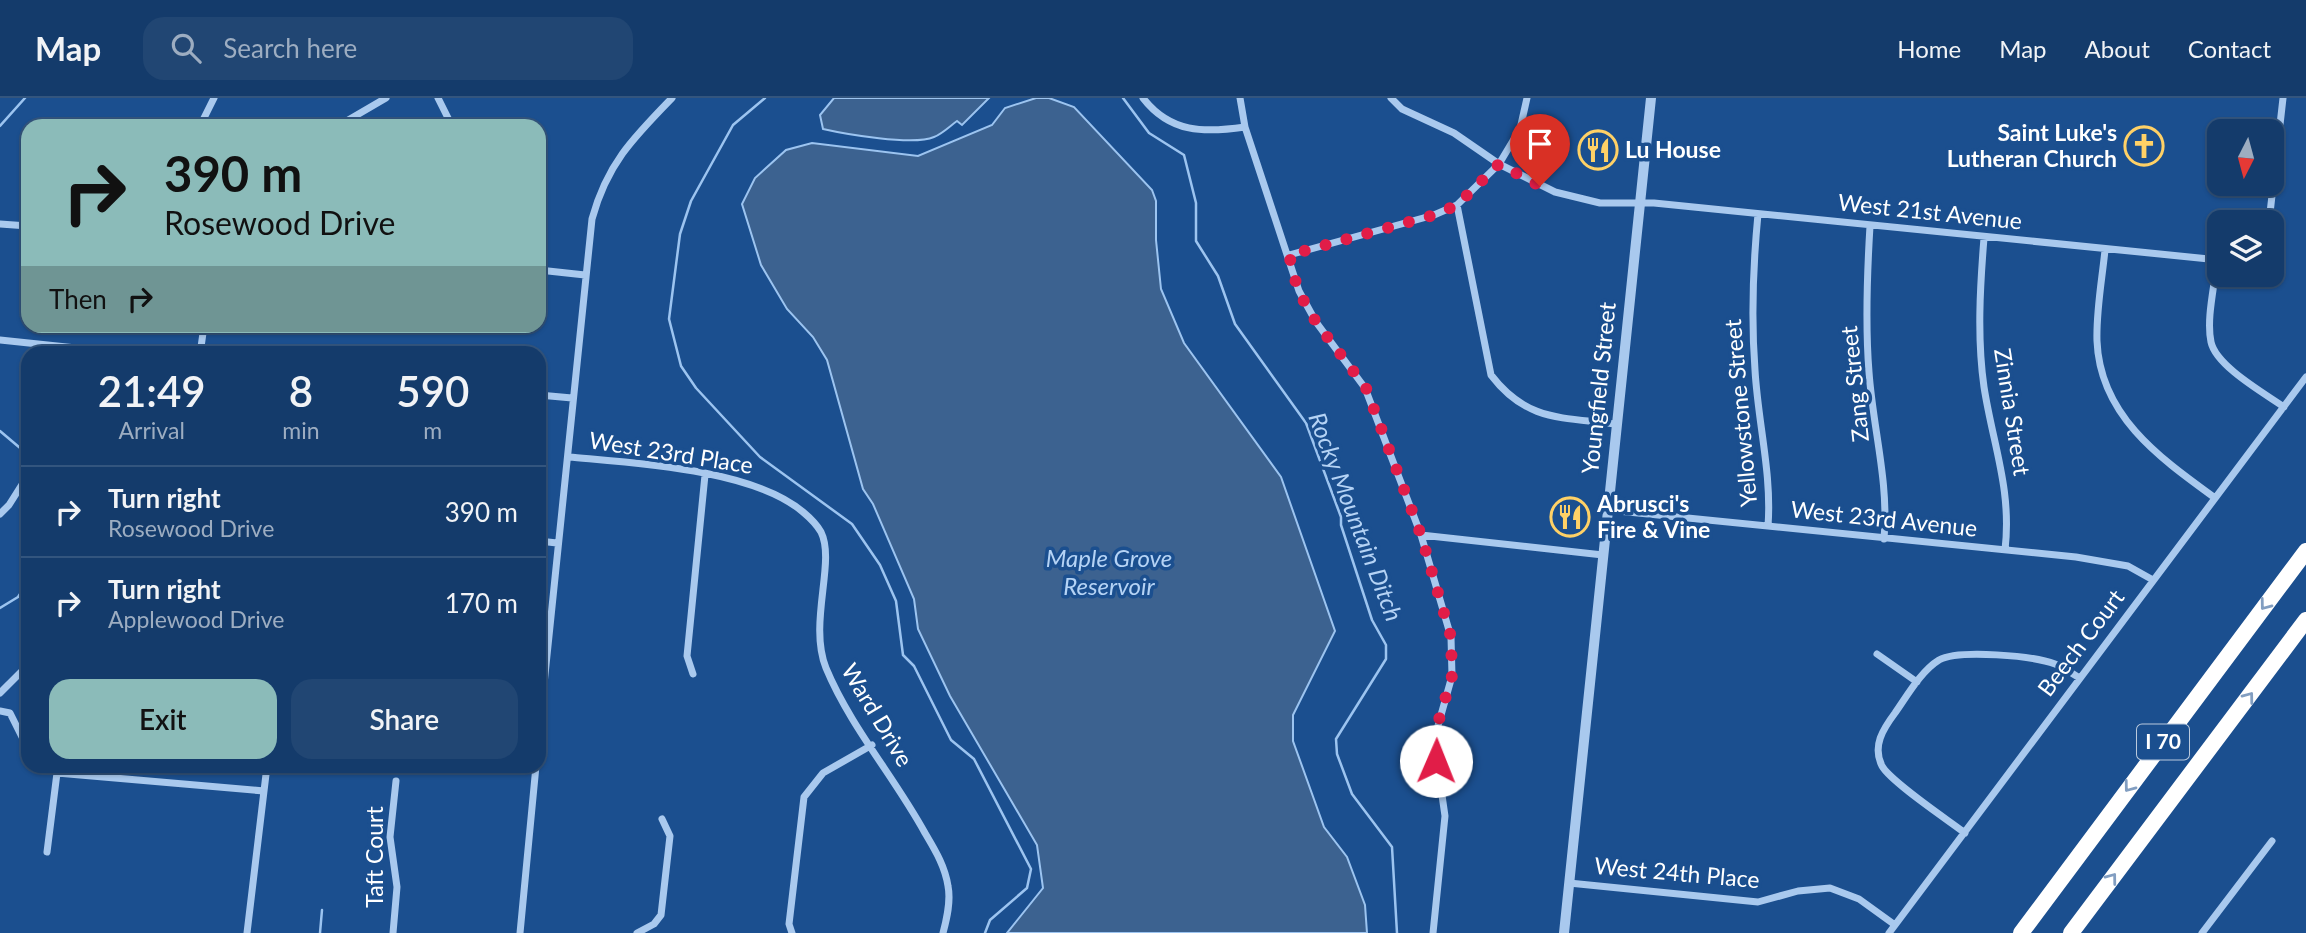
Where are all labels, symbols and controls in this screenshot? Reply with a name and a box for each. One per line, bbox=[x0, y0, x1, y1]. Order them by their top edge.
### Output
search box bbox=[143, 17, 633, 80]
text: Map bbox=[35, 28, 101, 68]
icon: search bbox=[167, 29, 205, 67]
text: Search here bbox=[223, 32, 357, 64]
text: Home bbox=[1897, 34, 1961, 63]
text: Map bbox=[1999, 34, 2047, 63]
text: About bbox=[2085, 34, 2150, 63]
text: Contact bbox=[2188, 34, 2271, 63]
pin bbox=[1510, 114, 1570, 186]
place label: Saint Luke's Lutheran Church bbox=[1947, 118, 2117, 172]
north arrow bbox=[2207, 119, 2284, 196]
map controls bbox=[2207, 119, 2284, 287]
icon: arrive bbox=[1521, 125, 1559, 163]
church icon: Saint Luke's Lutheran Church bbox=[2123, 125, 2165, 167]
restaurant icon: Lu House bbox=[1577, 129, 1619, 171]
place label: Lu House bbox=[1625, 135, 1721, 163]
text: 390 m bbox=[164, 144, 302, 202]
icon: right bbox=[49, 147, 140, 238]
street label: West 21st Avenue bbox=[1837, 187, 2024, 235]
text: Rosewood Drive bbox=[164, 203, 395, 242]
button: layers bbox=[2207, 210, 2284, 287]
icon: right bbox=[121, 280, 159, 318]
text: Then bbox=[49, 283, 107, 315]
street label: Youngfield Street bbox=[1575, 300, 1621, 475]
street label: Yellowstone Street bbox=[1718, 317, 1762, 508]
street label: Zang Street bbox=[1834, 324, 1874, 443]
street label: Zinnia Street bbox=[1989, 346, 2037, 478]
text: 21:49 bbox=[98, 366, 206, 416]
text: 8 bbox=[289, 366, 313, 416]
text: 590 bbox=[396, 366, 469, 416]
water label: Rocky Mountain Ditch bbox=[1303, 408, 1410, 625]
text: Arrival bbox=[119, 416, 185, 444]
text: min bbox=[282, 416, 320, 444]
text: m bbox=[423, 416, 442, 444]
street label: West 23rd Place bbox=[587, 425, 755, 479]
text: Turn right bbox=[108, 482, 221, 514]
place label: Abrusci's Fire & Vine bbox=[1596, 489, 1710, 543]
icon: right bbox=[49, 493, 87, 531]
street label: West 23rd Avenue bbox=[1789, 494, 1979, 542]
text: 390 m bbox=[445, 496, 518, 528]
restaurant icon: Abrusci's Fire & Vine bbox=[1549, 496, 1591, 538]
text: Rosewood Drive bbox=[108, 514, 274, 542]
water label: Maple Grove Reservoir bbox=[1046, 543, 1172, 600]
text: Turn right bbox=[108, 573, 221, 605]
street label: Beech Court bbox=[2031, 583, 2130, 701]
icon: right bbox=[49, 584, 87, 622]
text: 170 m bbox=[445, 587, 518, 619]
one-way arrow bbox=[2261, 597, 2273, 610]
text: Applewood Drive bbox=[108, 605, 284, 633]
street label: Ward Drive bbox=[836, 658, 920, 771]
button: Exit bbox=[49, 679, 277, 759]
button: Share bbox=[291, 679, 518, 759]
one-way arrow bbox=[2241, 692, 2253, 705]
position arrow bbox=[1399, 724, 1473, 798]
road number: I 70 bbox=[2137, 724, 2189, 760]
one-way arrow bbox=[2125, 780, 2137, 792]
street label: Taft Court bbox=[360, 806, 388, 908]
street label: West 24th Place bbox=[1593, 851, 1761, 893]
one-way arrow bbox=[2104, 874, 2116, 886]

